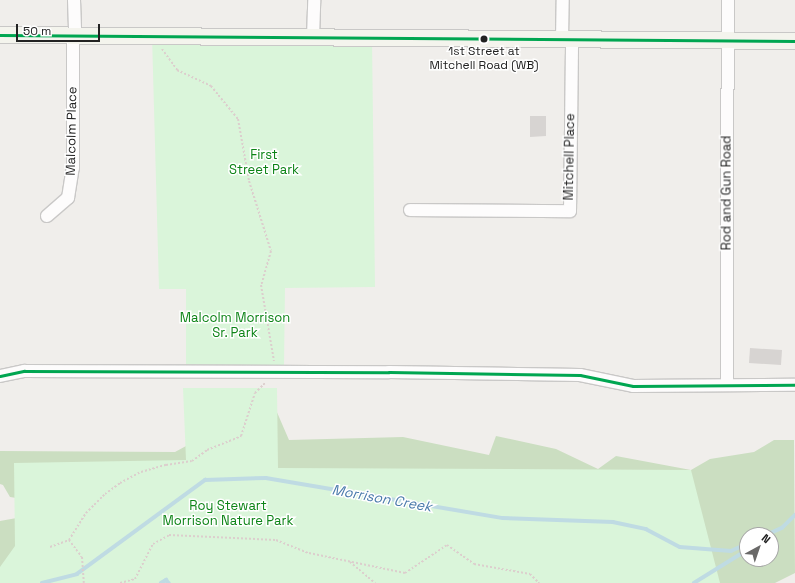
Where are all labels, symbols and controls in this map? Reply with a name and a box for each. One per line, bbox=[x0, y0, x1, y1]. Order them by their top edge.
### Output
scale bar bbox=[18, 16, 102, 42]
text: 50 m bbox=[23, 23, 51, 39]
marker: 1st Street at Mitchell Road (WB) bbox=[479, 34, 489, 44]
place label: 1st Street at Mitchell Road (WB) bbox=[429, 45, 539, 73]
street label: Malcolm Place bbox=[63, 86, 81, 176]
street label: Mitchell Place bbox=[561, 113, 579, 201]
street label: Rod and Gun Road bbox=[719, 136, 735, 250]
park label: First Street Park bbox=[229, 148, 299, 179]
park label: Malcolm Morrison Sr. Park bbox=[180, 311, 290, 342]
water label: Morrison Creek bbox=[331, 481, 433, 515]
park label: Roy Stewart Morrison Nature Park bbox=[163, 499, 293, 530]
north arrow bbox=[739, 527, 779, 567]
text: N bbox=[759, 531, 773, 546]

